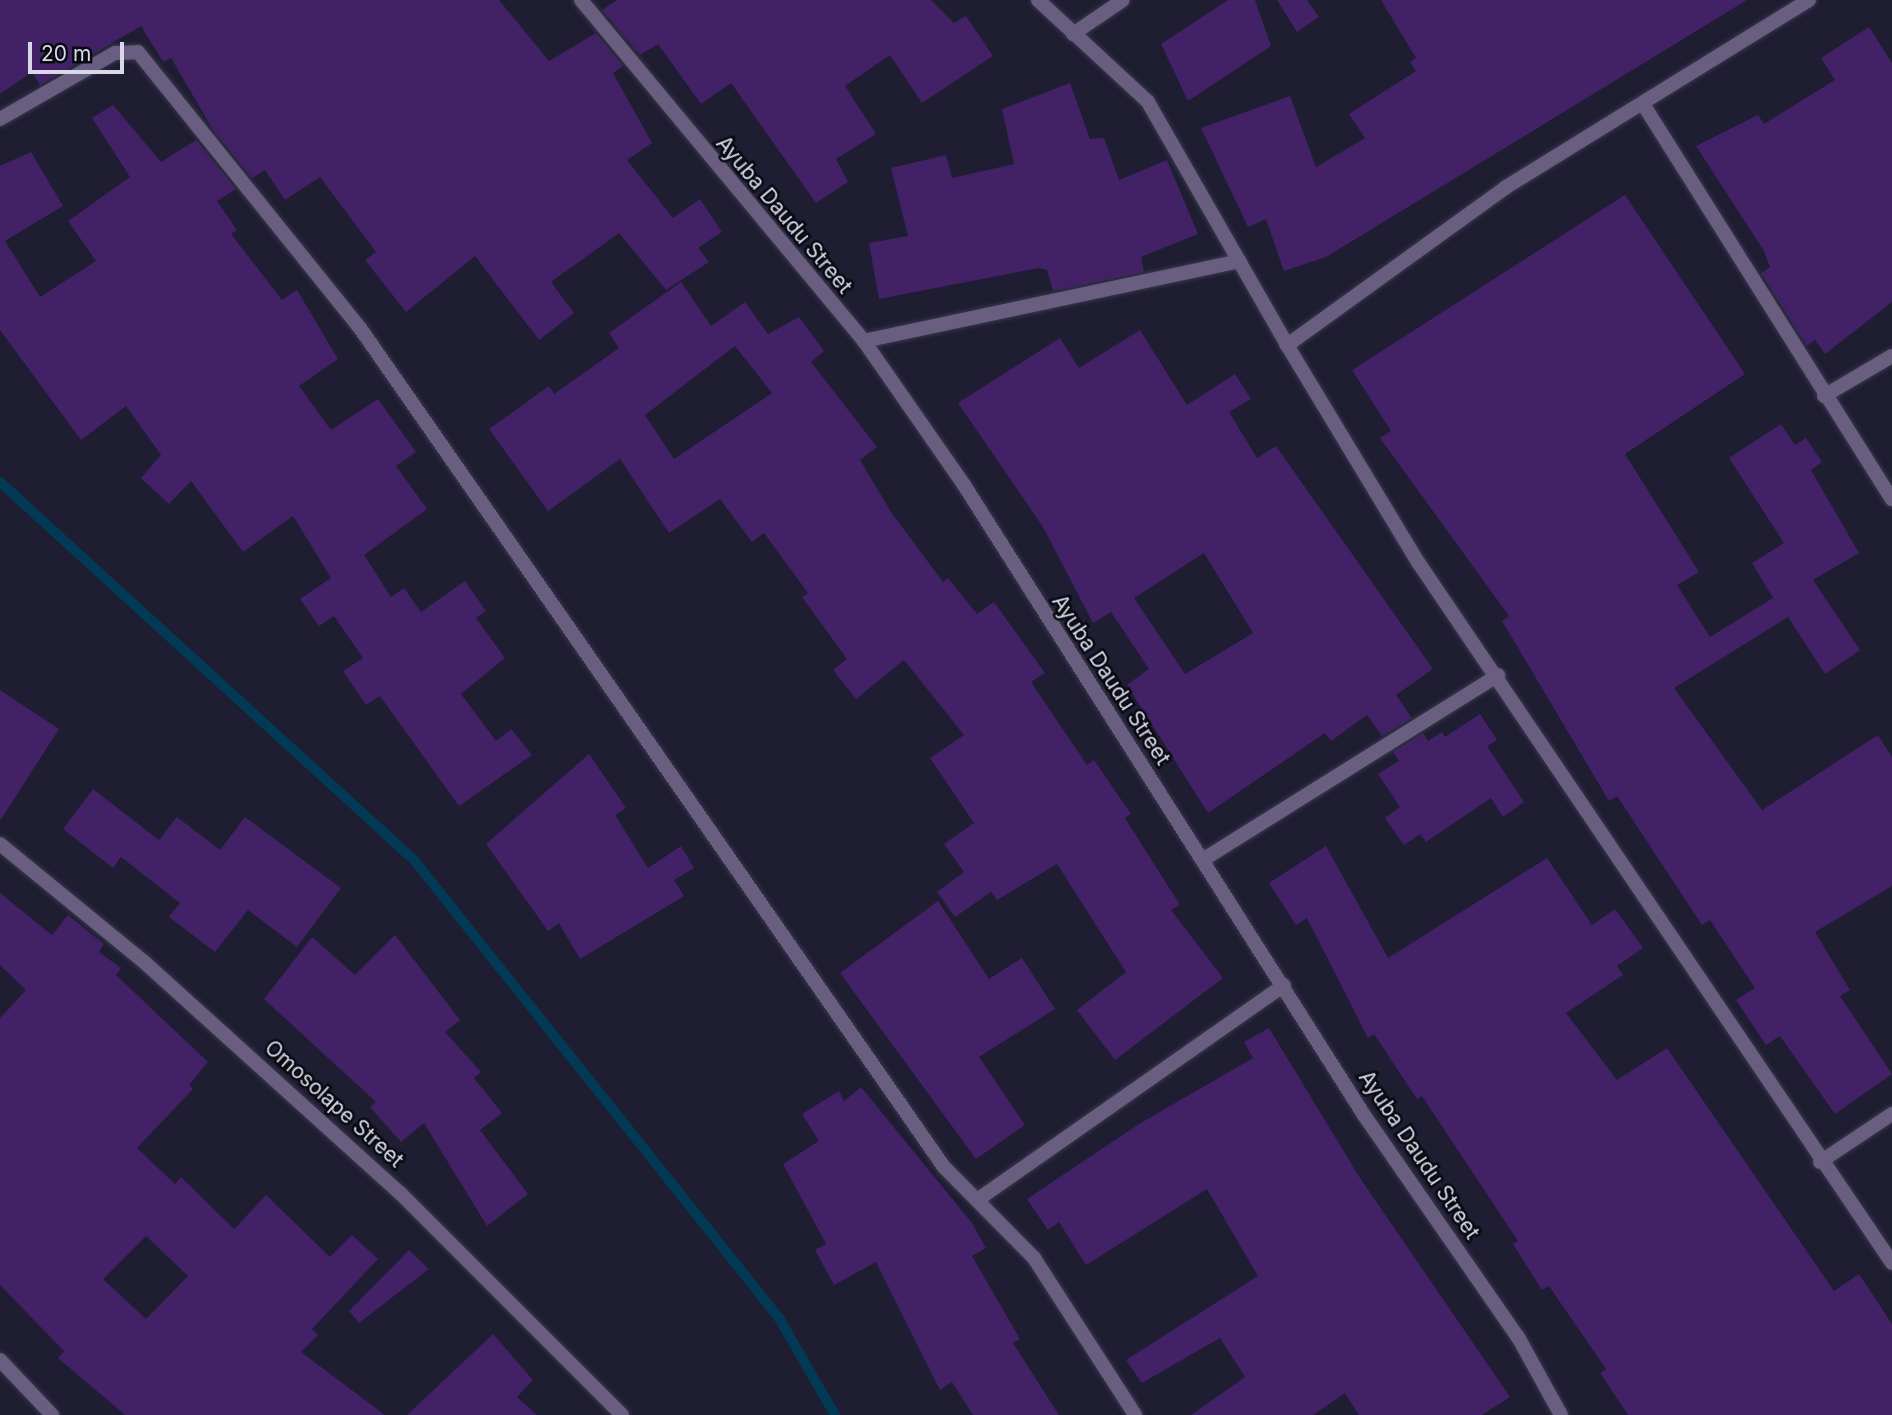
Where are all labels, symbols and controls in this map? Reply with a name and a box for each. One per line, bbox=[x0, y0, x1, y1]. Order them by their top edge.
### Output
scale bar bbox=[32, 28, 128, 72]
text: 20 m bbox=[41, 41, 91, 66]
street label: Ayuba Daudu Street bbox=[711, 131, 857, 299]
street label: Ayuba Daudu Street bbox=[1047, 590, 1175, 770]
street label: Omosolape Street bbox=[259, 1035, 409, 1173]
street label: Ayuba Daudu Street bbox=[1353, 1066, 1485, 1244]

